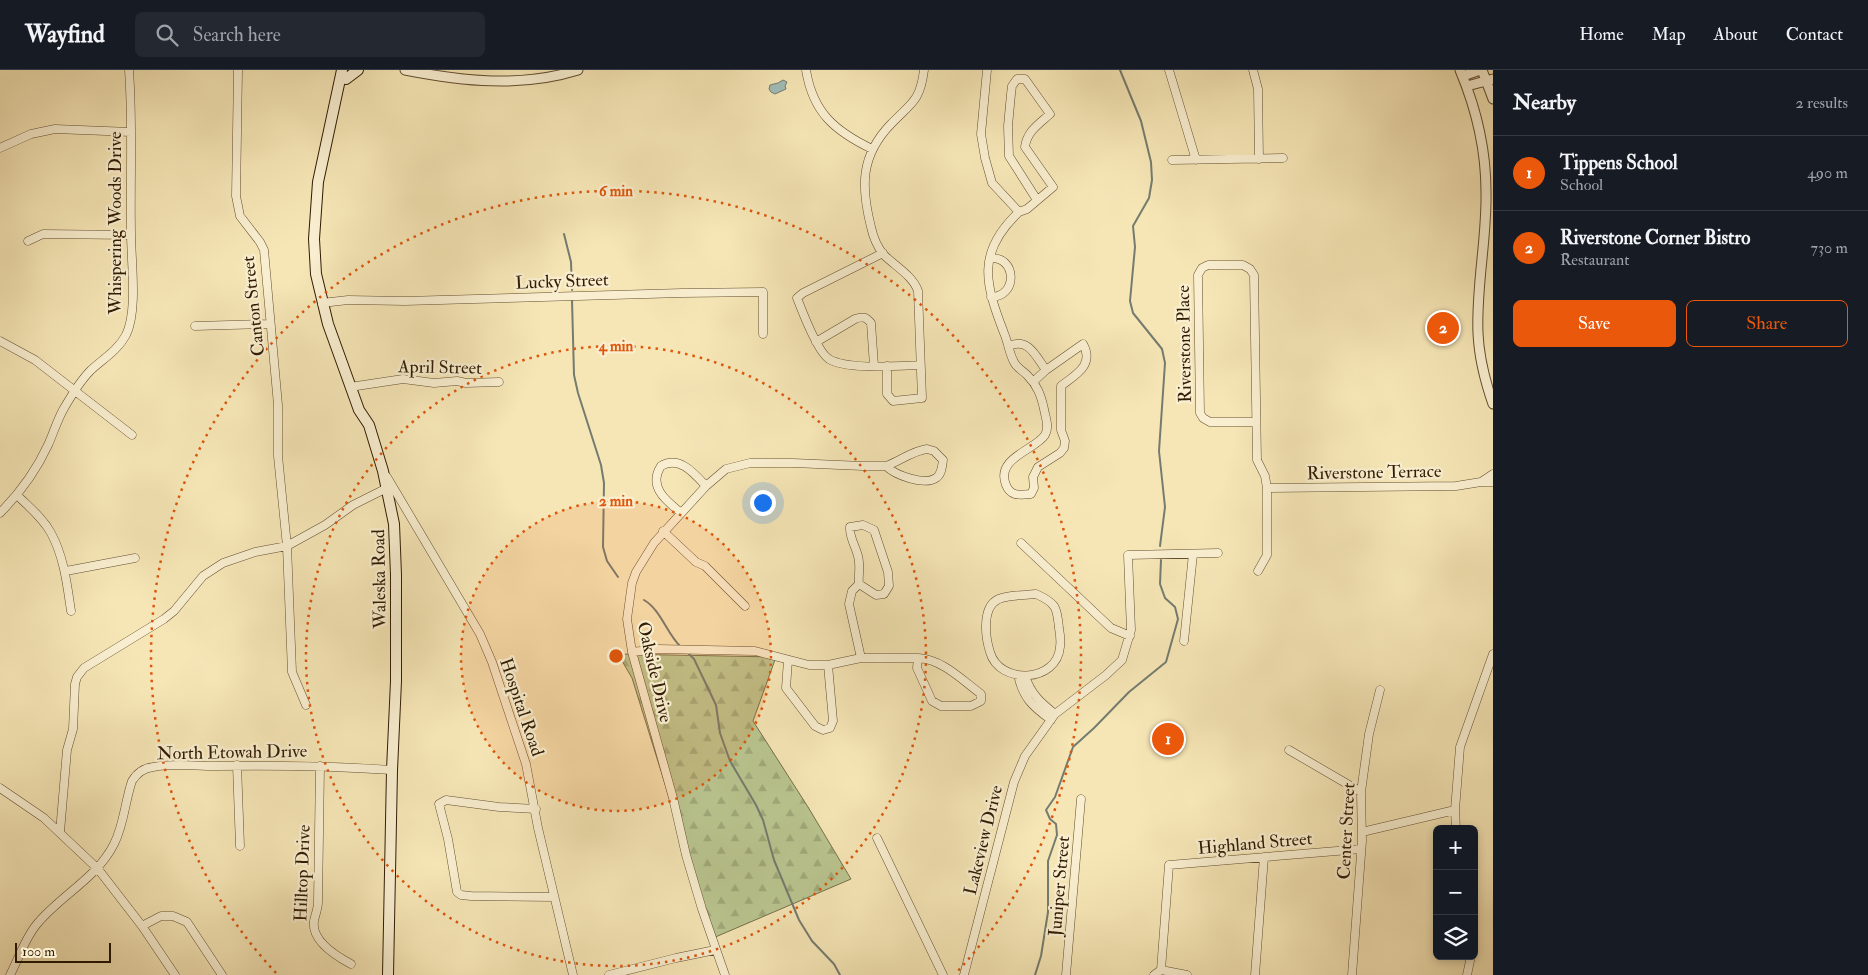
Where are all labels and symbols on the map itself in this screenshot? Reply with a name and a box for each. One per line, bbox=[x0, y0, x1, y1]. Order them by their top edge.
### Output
street label: Whispering Woods Drive bbox=[104, 131, 127, 316]
text: 6 min bbox=[599, 182, 633, 201]
street label: Canton Street bbox=[237, 255, 270, 357]
street label: Lucky Street bbox=[515, 268, 609, 295]
street label: Riverstone Place bbox=[1172, 284, 1197, 403]
pin: 2 bbox=[1427, 309, 1459, 347]
text: 4 min bbox=[598, 337, 634, 356]
street label: April Street bbox=[397, 355, 482, 380]
street label: Riverstone Terrace bbox=[1306, 460, 1442, 485]
your location bbox=[750, 490, 776, 516]
text: 2 min bbox=[599, 492, 633, 511]
street label: Waleska Road bbox=[367, 529, 392, 630]
street label: Oakside Drive bbox=[632, 619, 677, 725]
centre of rings bbox=[607, 647, 625, 665]
street label: Hospital Road bbox=[494, 655, 549, 759]
pin: 1 bbox=[1152, 720, 1184, 758]
street label: North Etowah Drive bbox=[157, 740, 308, 765]
street label: Lakeview Drive bbox=[959, 782, 1008, 897]
street label: Center Street bbox=[1332, 782, 1361, 880]
street label: Hilltop Drive bbox=[289, 824, 316, 922]
street label: Highland Street bbox=[1197, 827, 1314, 860]
street label: Juniper Street bbox=[1044, 835, 1075, 938]
scale bar bbox=[15, 940, 111, 963]

